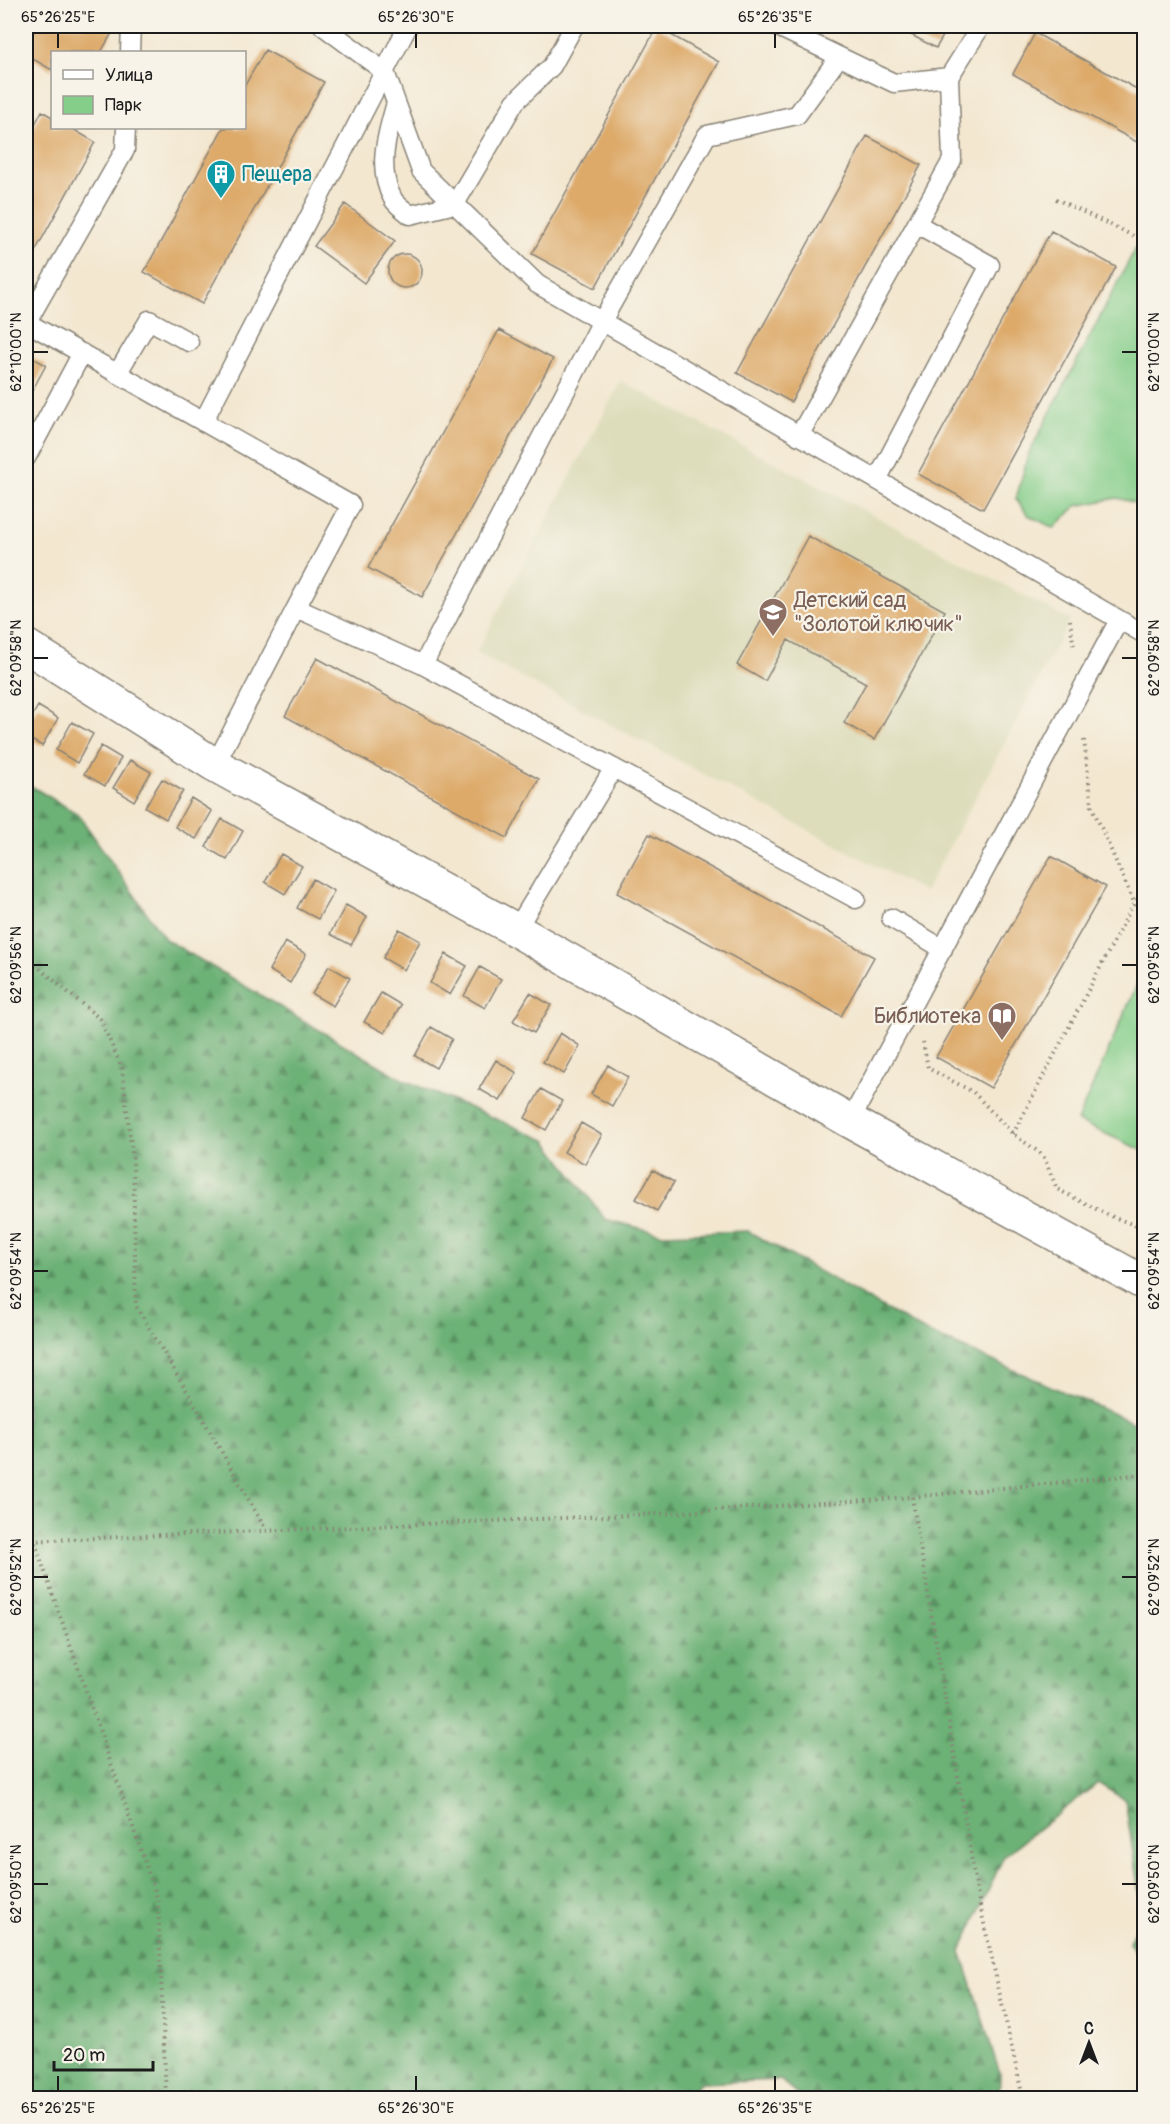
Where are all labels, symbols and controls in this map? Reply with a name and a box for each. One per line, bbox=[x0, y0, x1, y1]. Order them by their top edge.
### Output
text: 65°26'25"E bbox=[21, 8, 95, 27]
text: 65°26'30"E bbox=[378, 8, 454, 27]
text: 65°26'35"E bbox=[738, 8, 812, 27]
legend bbox=[51, 51, 246, 129]
text: Улица bbox=[105, 64, 153, 87]
text: Парк bbox=[105, 94, 142, 117]
building icon: Пещера bbox=[205, 158, 237, 200]
place label: Пещера bbox=[242, 161, 312, 188]
text: 62°10'00"N bbox=[7, 312, 26, 392]
text: 62°10'00"N bbox=[1145, 312, 1164, 392]
place label: Детский сад "Золотой ключик" bbox=[793, 587, 963, 638]
school or university icon: Детский сад "Золотой ключик" bbox=[757, 596, 789, 638]
text: 62°09'58"N bbox=[7, 620, 26, 696]
text: 62°09'58"N bbox=[1145, 620, 1164, 696]
text: 62°09'56"N bbox=[7, 926, 26, 1004]
text: 62°09'56"N bbox=[1145, 926, 1164, 1004]
library icon: Библиотека bbox=[986, 1000, 1018, 1042]
place label: Библиотека bbox=[874, 1003, 981, 1030]
text: 62°09'54"N bbox=[7, 1232, 26, 1310]
text: 62°09'54"N bbox=[1145, 1232, 1164, 1310]
text: 62°09'52"N bbox=[7, 1538, 26, 1616]
text: 62°09'52"N bbox=[1145, 1538, 1164, 1616]
text: 62°09'50"N bbox=[7, 1844, 26, 1924]
text: 62°09'50"N bbox=[1145, 1844, 1164, 1924]
north arrow bbox=[1059, 2013, 1119, 2073]
text: С bbox=[1084, 2019, 1094, 2039]
scale bar bbox=[54, 2034, 153, 2072]
text: 20 m bbox=[63, 2044, 105, 2067]
text: 65°26'25"E bbox=[21, 2099, 95, 2118]
text: 65°26'30"E bbox=[378, 2099, 454, 2118]
text: 65°26'35"E bbox=[738, 2099, 812, 2118]

